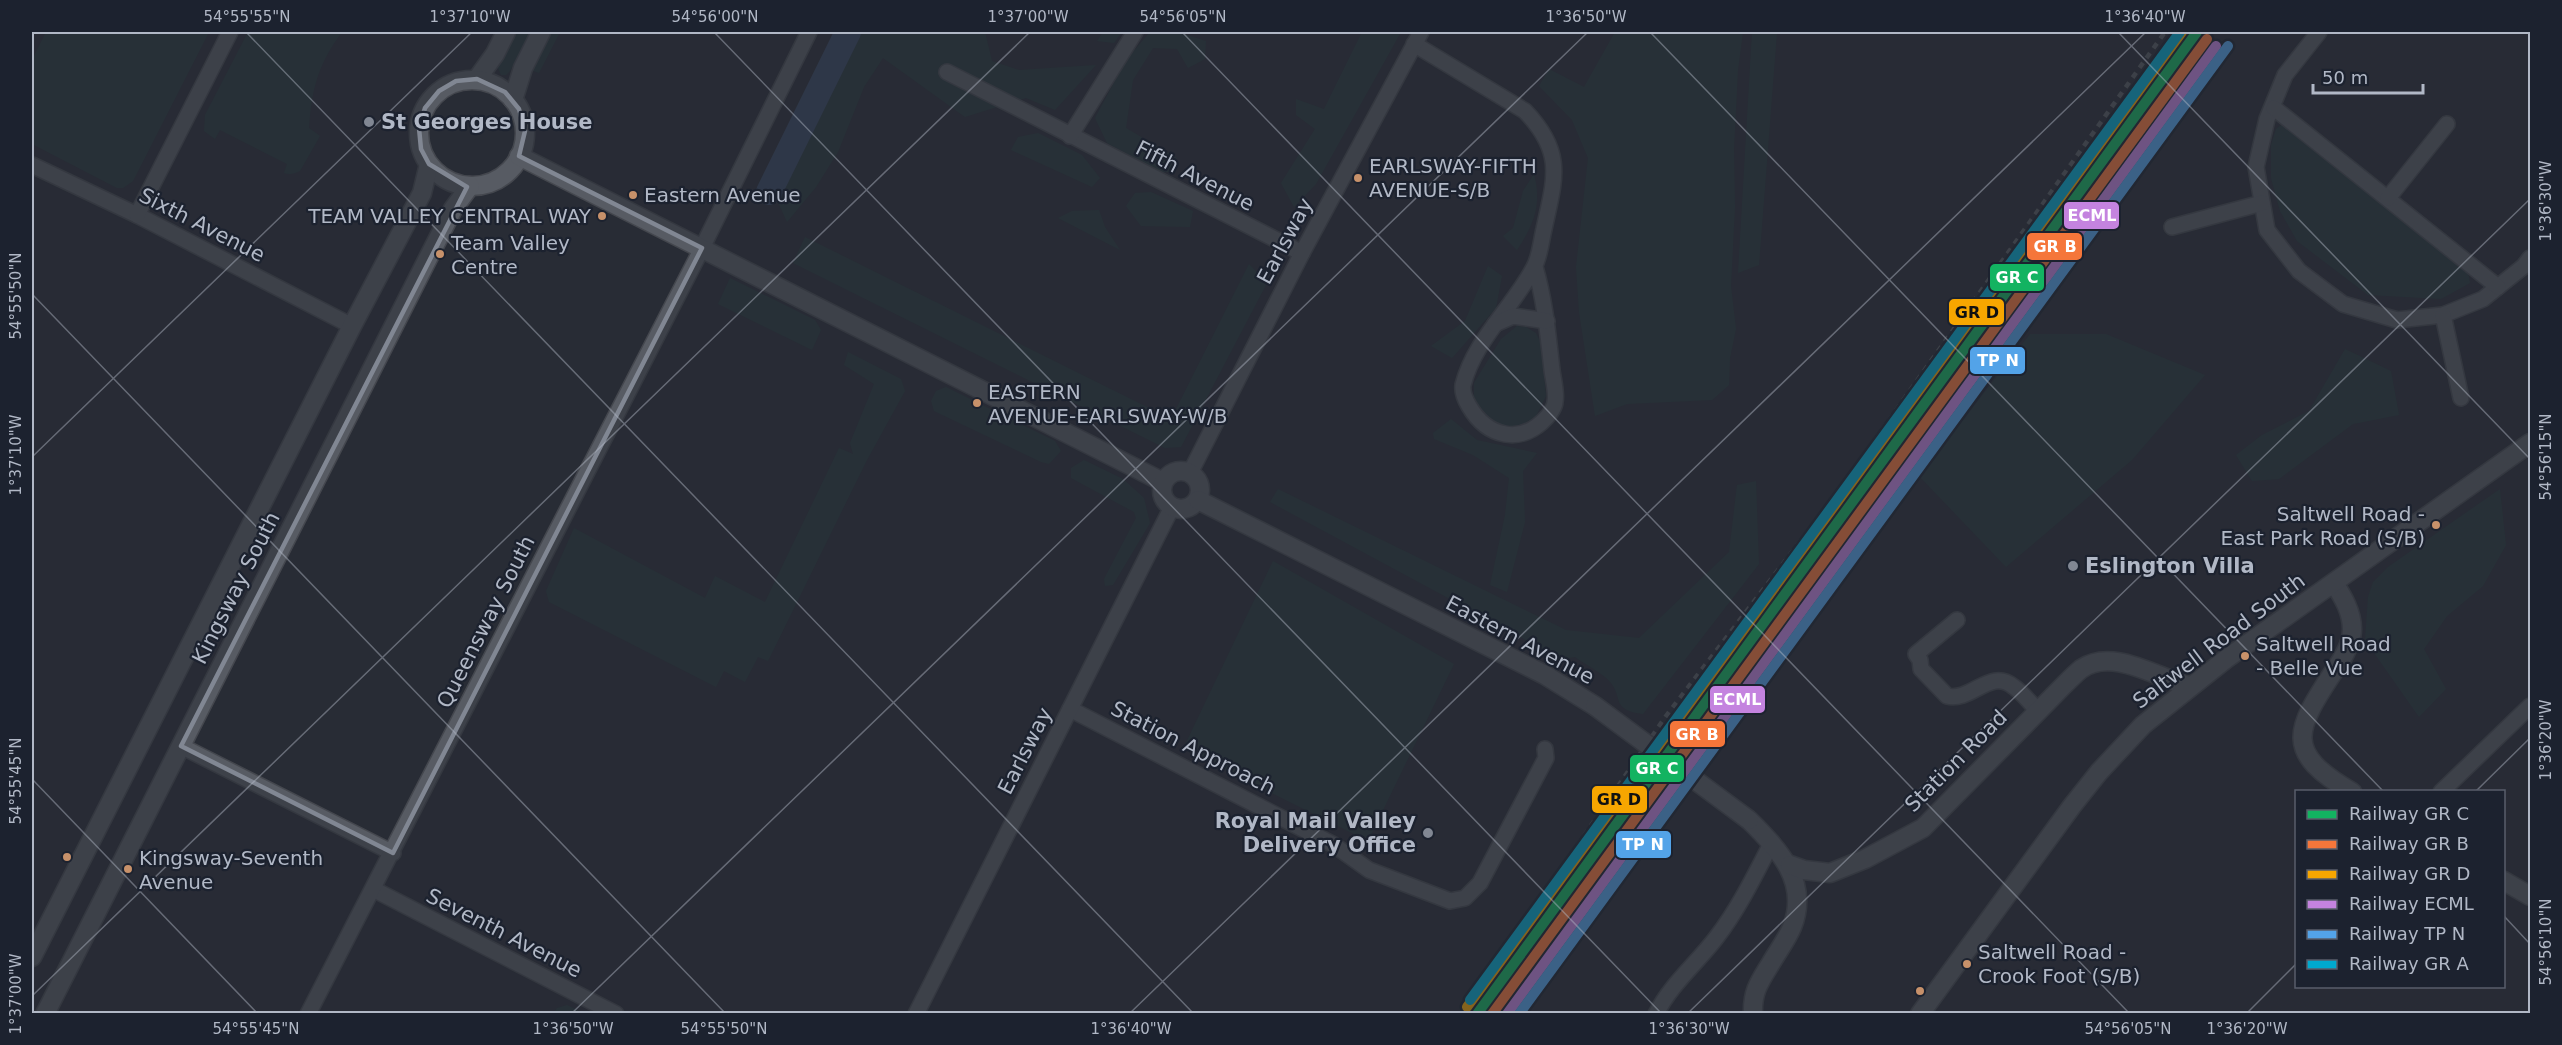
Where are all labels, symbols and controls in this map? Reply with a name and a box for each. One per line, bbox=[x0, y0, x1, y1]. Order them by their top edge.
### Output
text: 54°55'55"N bbox=[203, 8, 291, 26]
text: 1°37'10"W bbox=[429, 8, 511, 26]
text: 54°56'00"N bbox=[671, 8, 759, 26]
text: 1°37'00"W bbox=[987, 8, 1069, 26]
text: 54°56'05"N bbox=[1139, 8, 1227, 26]
text: 1°36'50"W bbox=[1545, 8, 1627, 26]
text: 1°36'40"W bbox=[2104, 8, 2186, 26]
scale bar bbox=[2313, 57, 2422, 95]
text: 50 m bbox=[2322, 67, 2368, 88]
place label: St Georges House bbox=[381, 110, 593, 134]
marker: St Georges House bbox=[362, 115, 376, 129]
street label: Fifth Avenue bbox=[1132, 136, 1258, 216]
place label: EARLSWAY-FIFTH AVENUE-S/B bbox=[1369, 154, 1537, 202]
text: 1°36'30"W bbox=[2537, 160, 2555, 242]
marker: EARLSWAY-FIFTH AVENUE-S/B bbox=[1352, 172, 1364, 184]
street label: Sixth Avenue bbox=[135, 183, 269, 267]
place label: Eastern Avenue bbox=[644, 183, 801, 207]
marker: Eastern Avenue bbox=[627, 189, 639, 201]
street label: Earlsway bbox=[1252, 194, 1318, 288]
line badge: ECML bbox=[2063, 201, 2120, 230]
place label: TEAM VALLEY CENTRAL WAY bbox=[307, 204, 592, 228]
text: ECML bbox=[2068, 206, 2116, 225]
marker: TEAM VALLEY CENTRAL WAY bbox=[596, 210, 608, 222]
place label: Team Valley Centre bbox=[450, 231, 570, 279]
line badge: GR B bbox=[2026, 232, 2083, 261]
text: GR B bbox=[2033, 237, 2077, 256]
marker: Team Valley Centre bbox=[434, 248, 446, 260]
text: 54°55'50"N bbox=[7, 252, 25, 340]
line badge: GR C bbox=[1989, 263, 2045, 292]
text: GR C bbox=[1996, 268, 2038, 287]
line badge: GR D bbox=[1948, 298, 2005, 326]
text: GR D bbox=[1955, 303, 1999, 322]
line badge: TP N bbox=[1969, 346, 2026, 375]
text: TP N bbox=[1977, 351, 2019, 370]
place label: EASTERN AVENUE-EARLSWAY-W/B bbox=[988, 380, 1228, 428]
marker: EASTERN AVENUE-EARLSWAY-W/B bbox=[971, 397, 983, 409]
text: 54°56'15"N bbox=[2537, 413, 2555, 501]
text: 1°37'10"W bbox=[7, 414, 25, 496]
place label: Saltwell Road - East Park Road (S/B) bbox=[2221, 502, 2425, 550]
street label: Kingsway South bbox=[187, 508, 285, 668]
marker: Saltwell Road - East Park Road (S/B) bbox=[2430, 519, 2442, 531]
street label: Queensway South bbox=[432, 532, 540, 712]
place label: Eslington Villa bbox=[2085, 554, 2255, 578]
marker: Eslington Villa bbox=[2066, 559, 2080, 573]
street label: Saltwell Road South bbox=[2128, 568, 2310, 714]
street label: Eastern Avenue bbox=[1442, 591, 1598, 689]
place label: Saltwell Road - Belle Vue bbox=[2256, 632, 2391, 680]
marker: Saltwell Road - Belle Vue bbox=[2239, 650, 2251, 662]
line badge: ECML bbox=[1709, 685, 1766, 714]
text: ECML bbox=[1713, 690, 1761, 709]
street label: Station Approach bbox=[1107, 696, 1279, 800]
text: 1°36'20"W bbox=[2537, 699, 2555, 781]
street label: Earlsway bbox=[993, 704, 1057, 798]
street label: Station Road bbox=[1900, 705, 2012, 817]
line badge: GR B bbox=[1669, 720, 1726, 748]
text: GR B bbox=[1675, 725, 1719, 744]
text: 54°55'45"N bbox=[7, 737, 25, 825]
line badge: GR C bbox=[1629, 754, 1685, 783]
text: GR C bbox=[1636, 759, 1678, 778]
line badge: GR D bbox=[1591, 785, 1648, 814]
text: GR D bbox=[1597, 790, 1641, 809]
legend bbox=[2295, 790, 2505, 988]
text: Railway GR C bbox=[2349, 803, 2469, 824]
place label: Royal Mail Valley Delivery Office bbox=[1215, 809, 1416, 857]
marker: Royal Mail Valley Delivery Office bbox=[1421, 826, 1435, 840]
line badge: TP N bbox=[1615, 830, 1672, 859]
text: Railway GR B bbox=[2349, 833, 2469, 854]
text: TP N bbox=[1622, 835, 1664, 854]
place label: Kingsway-Seventh Avenue bbox=[139, 846, 323, 894]
unlabelled marker bbox=[61, 851, 73, 863]
marker: Kingsway-Seventh Avenue bbox=[122, 863, 134, 875]
text: Railway GR D bbox=[2349, 863, 2470, 884]
street label: Seventh Avenue bbox=[422, 883, 586, 983]
text: Railway ECML bbox=[2349, 893, 2474, 914]
text: 54°56'10"N bbox=[2537, 898, 2555, 986]
text: Railway TP N bbox=[2349, 923, 2465, 944]
place label: Saltwell Road - Crook Foot (S/B) bbox=[1978, 940, 2140, 988]
text: 1°37'00"W bbox=[7, 953, 25, 1035]
text: Railway GR A bbox=[2349, 953, 2469, 974]
marker: Saltwell Road - Crook Foot (S/B) bbox=[1961, 958, 1973, 970]
unlabelled marker bbox=[1914, 985, 1926, 997]
text: 54°55'45"N bbox=[212, 1020, 300, 1038]
text: 1°36'50"W bbox=[532, 1020, 614, 1038]
text: 54°55'50"N bbox=[680, 1020, 768, 1038]
text: 1°36'40"W bbox=[1090, 1020, 1172, 1038]
text: 1°36'30"W bbox=[1648, 1020, 1730, 1038]
text: 54°56'05"N bbox=[2084, 1020, 2172, 1038]
text: 1°36'20"W bbox=[2206, 1020, 2288, 1038]

